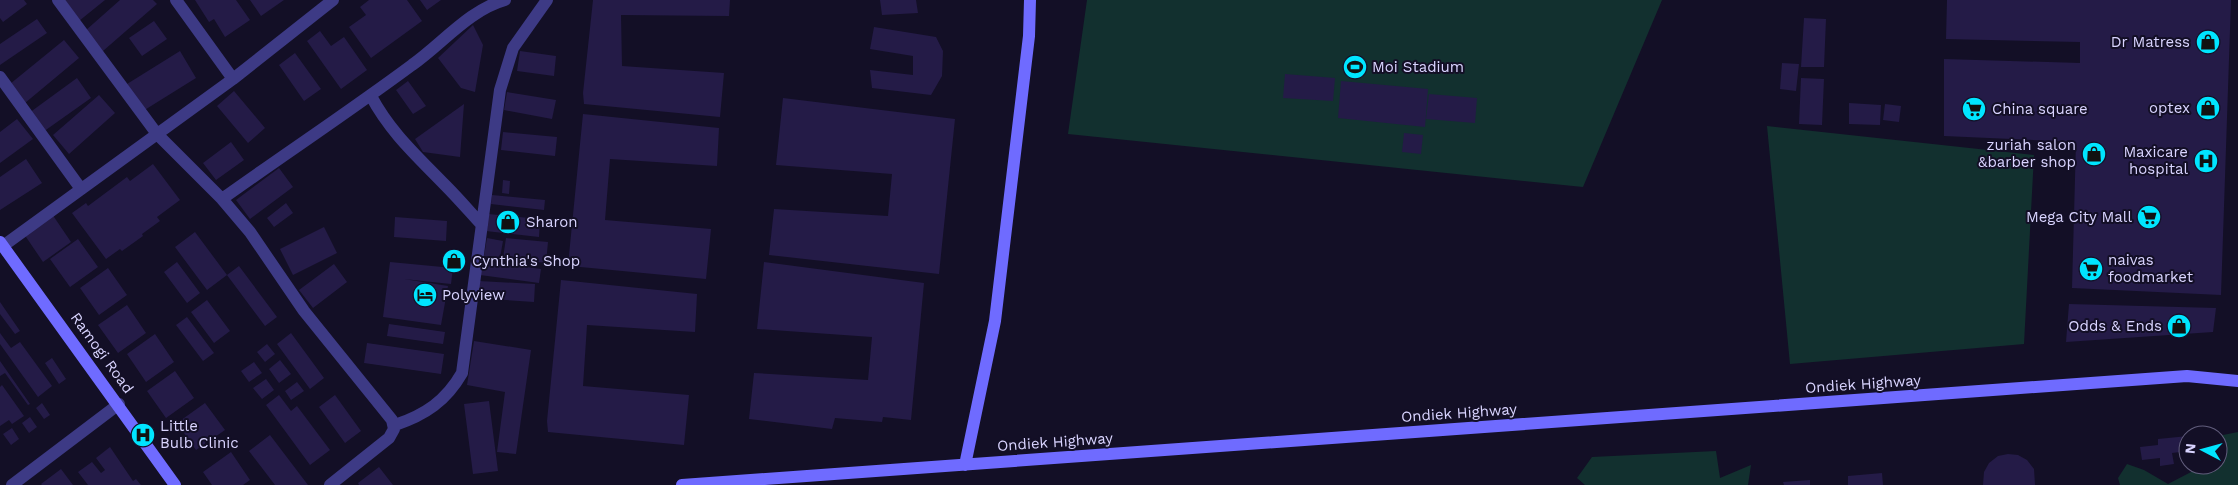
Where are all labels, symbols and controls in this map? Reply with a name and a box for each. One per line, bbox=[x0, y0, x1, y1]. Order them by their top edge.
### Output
shop icon: Dr Matress bbox=[2195, 29, 2221, 55]
place label: Dr Matress bbox=[2111, 33, 2190, 51]
sports icon: Moi Stadium bbox=[1342, 54, 1368, 80]
place label: Moi Stadium bbox=[1372, 58, 1464, 76]
shop icon: optex bbox=[2195, 95, 2221, 121]
supermarket icon: China square bbox=[1961, 96, 1987, 122]
place label: optex bbox=[2149, 99, 2190, 117]
place label: China square bbox=[1992, 100, 2088, 118]
place label: zuriah salon &barber shop bbox=[1978, 136, 2076, 171]
shop icon: zuriah salon &barber shop bbox=[2081, 141, 2107, 167]
place label: Maxicare hospital bbox=[2123, 143, 2188, 178]
hospital icon: Maxicare hospital bbox=[2193, 148, 2219, 174]
supermarket icon: Mega City Mall bbox=[2136, 204, 2162, 230]
place label: Mega City Mall bbox=[2026, 208, 2132, 226]
shop icon: Sharon bbox=[495, 209, 521, 235]
place label: Sharon bbox=[526, 213, 578, 231]
shop icon: Cynthia's Shop bbox=[441, 248, 467, 274]
place label: naivas foodmarket bbox=[2108, 251, 2194, 286]
place label: Cynthia's Shop bbox=[472, 252, 580, 270]
supermarket icon: naivas foodmarket bbox=[2078, 256, 2104, 282]
hotel icon: Polyview bbox=[412, 282, 438, 308]
place label: Polyview bbox=[442, 286, 505, 304]
street label: Ramogi Road bbox=[67, 309, 137, 397]
shop icon: Odds & Ends bbox=[2166, 313, 2192, 339]
place label: Odds & Ends bbox=[2068, 317, 2162, 335]
street label: Ondiek Highway bbox=[1804, 371, 1922, 397]
street label: Ondiek Highway bbox=[1400, 400, 1518, 426]
place label: Little Bulb Clinic bbox=[160, 417, 239, 452]
hospital icon: Little Bulb Clinic bbox=[130, 422, 156, 448]
north arrow bbox=[2178, 425, 2228, 475]
street label: Ondiek Highway bbox=[996, 429, 1114, 455]
text: N bbox=[2182, 443, 2199, 455]

